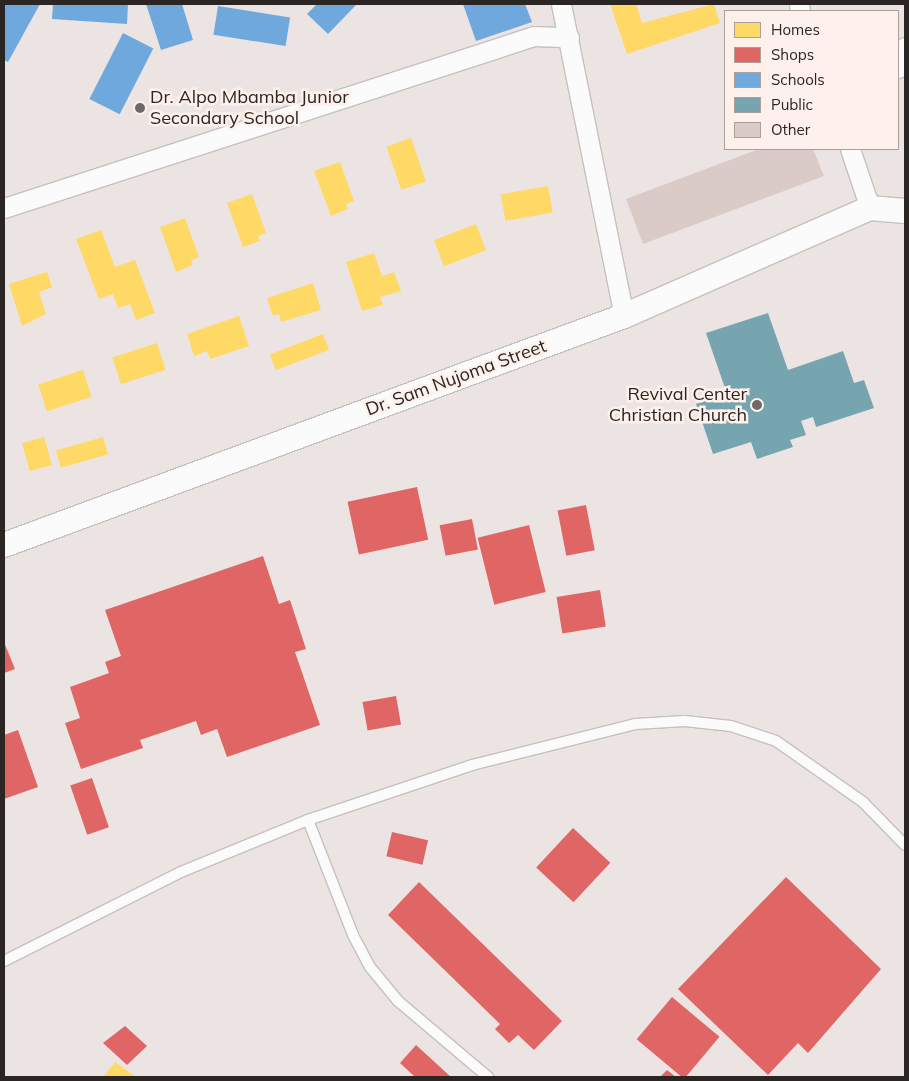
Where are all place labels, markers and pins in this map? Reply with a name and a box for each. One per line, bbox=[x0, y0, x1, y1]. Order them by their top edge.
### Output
place label: Dr. Alpo Mbamba Junior Secondary School bbox=[150, 87, 349, 130]
marker: Dr. Alpo Mbamba Junior Secondary School bbox=[134, 102, 146, 114]
place label: Revival Center Christian Church bbox=[609, 384, 747, 426]
marker: Revival Center Christian Church bbox=[751, 399, 763, 411]

